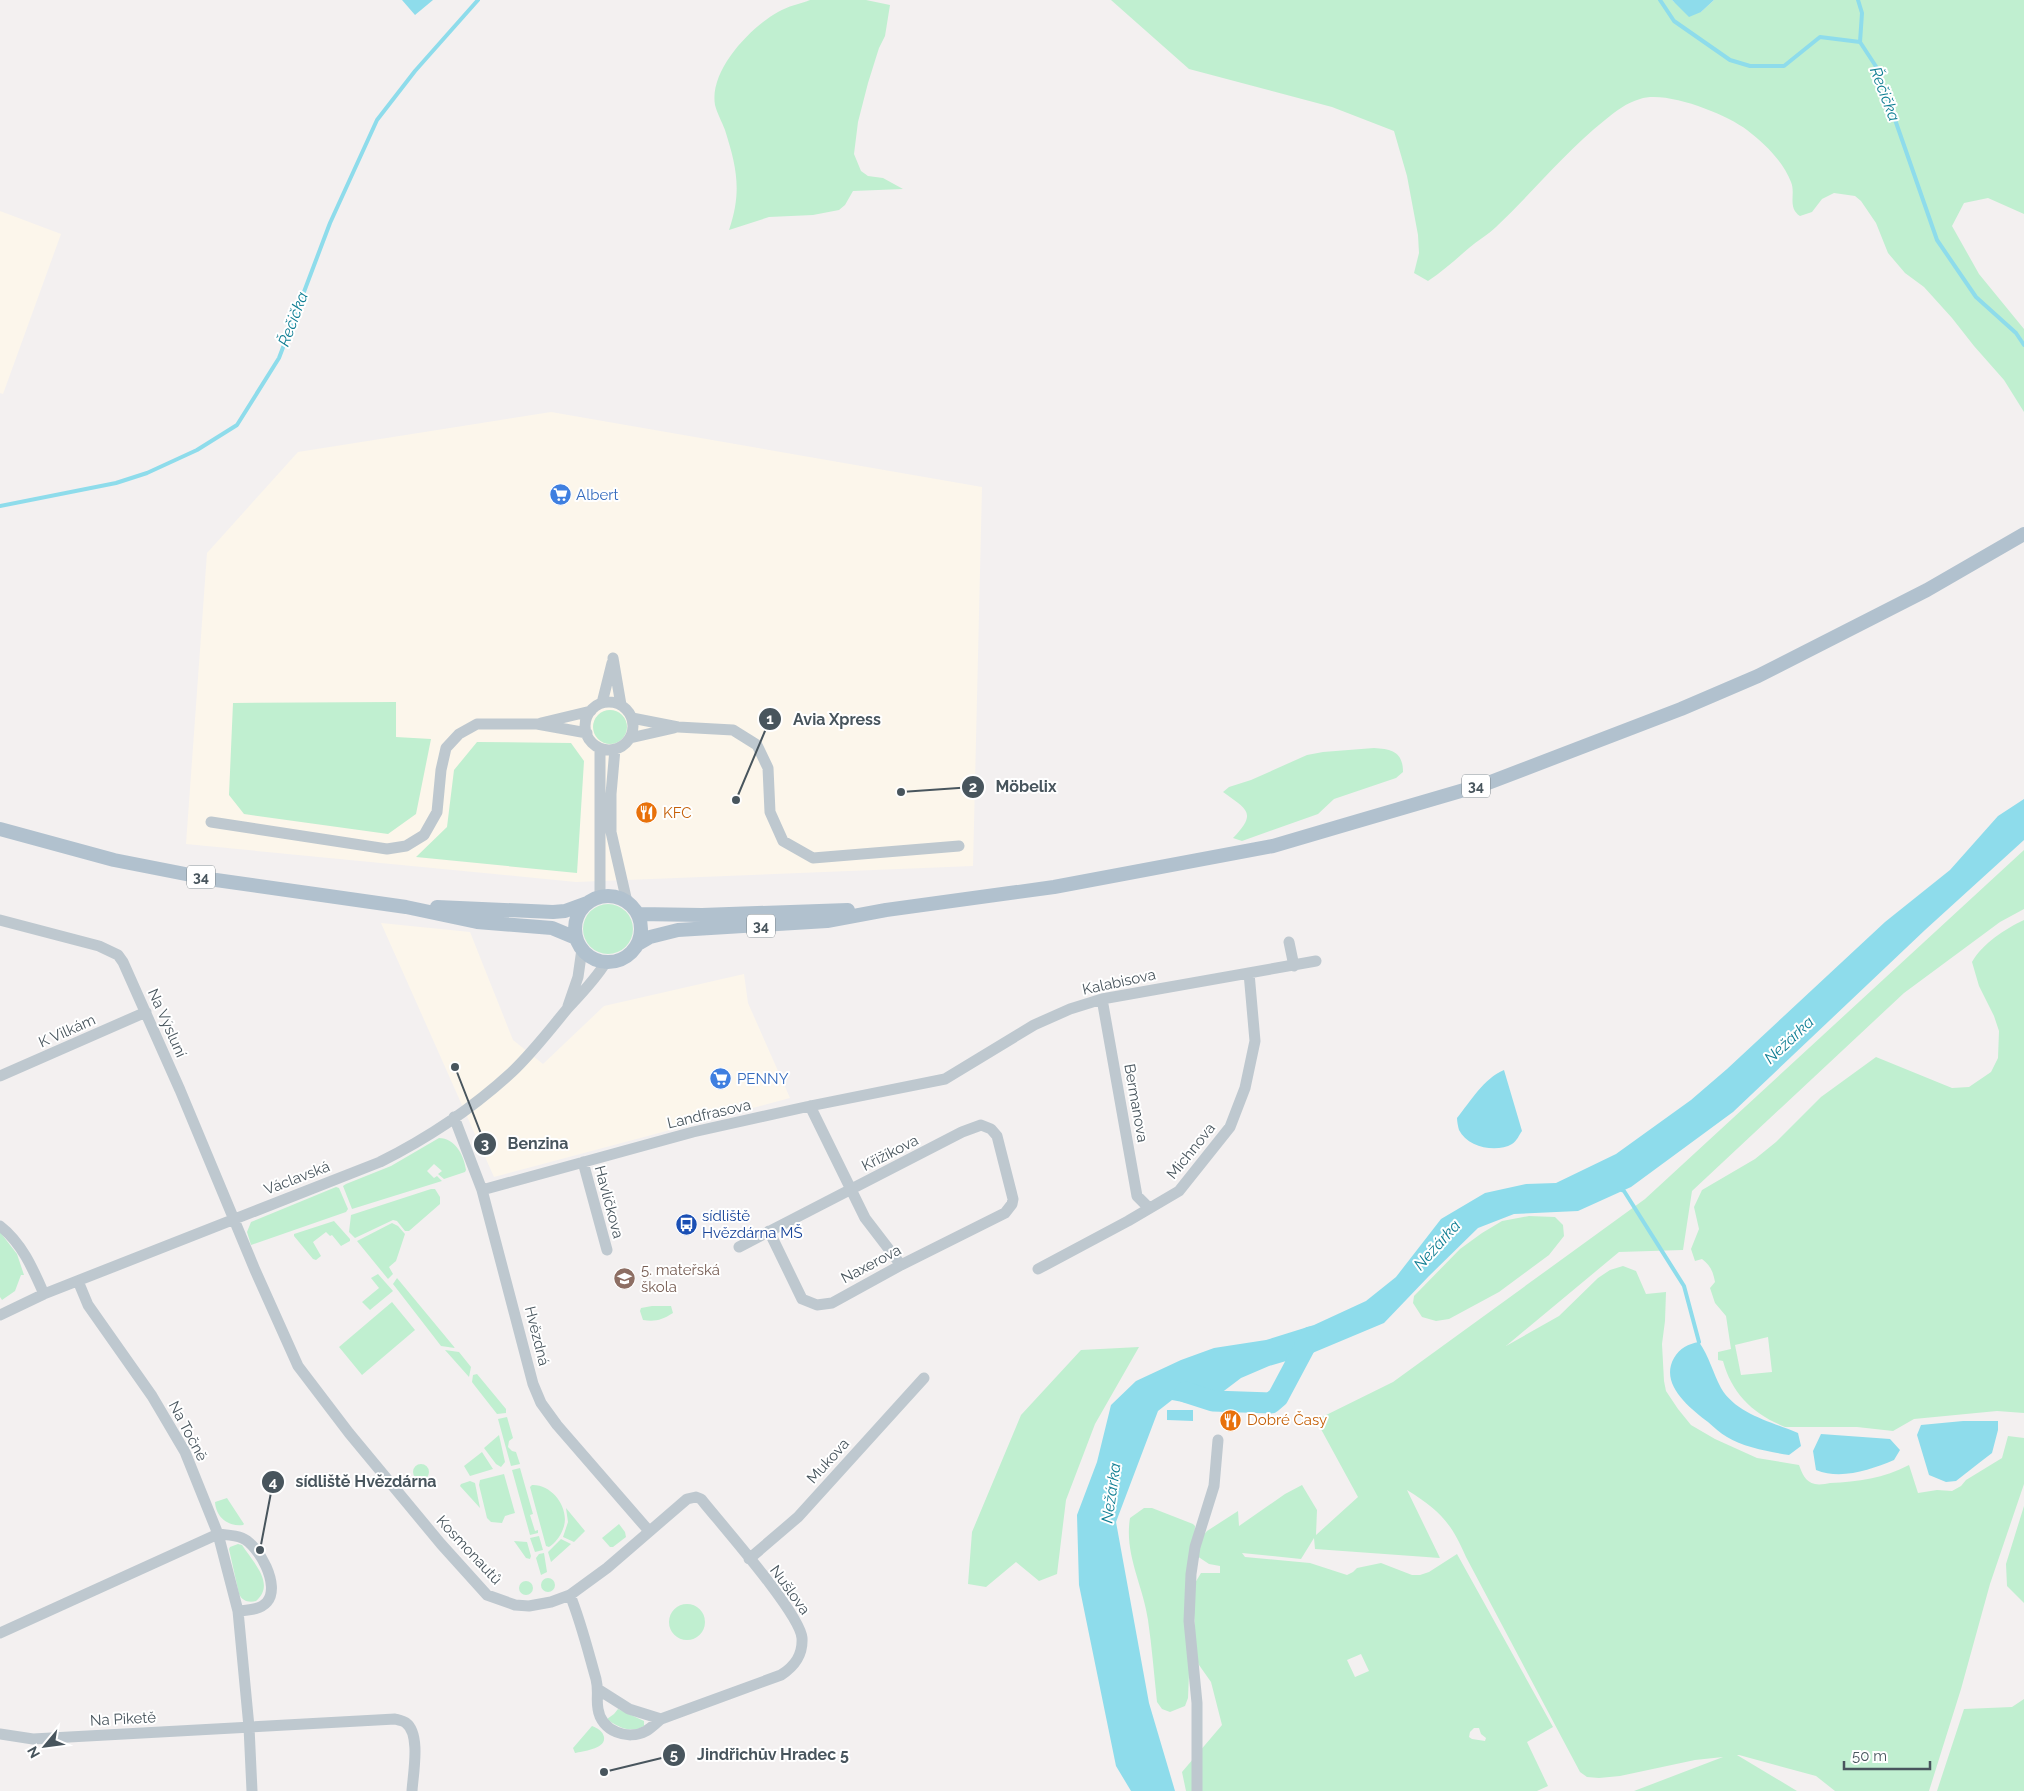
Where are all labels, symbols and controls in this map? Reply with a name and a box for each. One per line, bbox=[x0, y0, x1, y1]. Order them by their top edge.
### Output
water label: Řečička bbox=[1866, 64, 1905, 124]
water label: Řečička bbox=[273, 288, 312, 349]
supermarket icon: Albert bbox=[548, 483, 572, 507]
place label: Albert bbox=[576, 486, 619, 504]
callout: Avia Xpress bbox=[758, 704, 891, 735]
text: 1 bbox=[766, 710, 774, 728]
text: Avia Xpress bbox=[793, 710, 881, 729]
callout: Möbelix bbox=[960, 771, 1066, 802]
road number: 34 bbox=[1462, 774, 1490, 798]
text: Möbelix bbox=[996, 777, 1057, 796]
text: 2 bbox=[969, 778, 977, 796]
restaurant icon: KFC bbox=[635, 801, 659, 825]
place label: KFC bbox=[663, 804, 692, 822]
road number: 34 bbox=[187, 866, 215, 889]
road number: 34 bbox=[747, 914, 775, 938]
street label: Kalabisova bbox=[1081, 965, 1157, 999]
street label: Na Výsluní bbox=[144, 986, 190, 1061]
street label: K Vilkám bbox=[36, 1011, 98, 1051]
water label: Nežárka bbox=[1760, 1012, 1818, 1068]
street label: Bermanova bbox=[1120, 1062, 1152, 1144]
supermarket icon: PENNY bbox=[709, 1067, 733, 1091]
place label: PENNY bbox=[737, 1070, 789, 1088]
street label: Landfrasova bbox=[665, 1096, 753, 1132]
street label: Michnova bbox=[1163, 1119, 1219, 1183]
callout: Benzina bbox=[473, 1128, 579, 1159]
street label: Křižíkova bbox=[859, 1131, 921, 1175]
text: Benzina bbox=[508, 1134, 568, 1153]
text: 3 bbox=[481, 1135, 489, 1153]
street label: Václavská bbox=[262, 1157, 332, 1199]
street label: Havlíčkova bbox=[591, 1164, 627, 1240]
place label: sídliště Hvězdárna MŠ bbox=[702, 1207, 803, 1242]
bus stop icon: sídliště Hvězdárna MŠ bbox=[674, 1213, 698, 1237]
water label: Nežárka bbox=[1410, 1216, 1465, 1274]
street label: Naxerova bbox=[838, 1241, 904, 1287]
place label: 5. mateřská škola bbox=[641, 1261, 720, 1296]
school or university icon: 5. mateřská škola bbox=[613, 1267, 637, 1291]
street label: Hvězdná bbox=[521, 1304, 553, 1368]
street label: Na Točně bbox=[165, 1398, 211, 1464]
restaurant icon: Dobré Časy bbox=[1219, 1408, 1243, 1432]
place label: Dobré Časy bbox=[1247, 1410, 1327, 1429]
street label: Mukova bbox=[803, 1435, 853, 1487]
water label: Nežárka bbox=[1097, 1461, 1125, 1524]
callout: sídliště Hvězdárna bbox=[261, 1466, 447, 1497]
text: sídliště Hvězdárna bbox=[295, 1472, 437, 1491]
text: 4 bbox=[269, 1473, 278, 1491]
street label: Kosmonautů bbox=[432, 1512, 506, 1588]
street label: Nušlova bbox=[766, 1562, 814, 1618]
street label: Na Piketě bbox=[90, 1708, 157, 1730]
north arrow bbox=[20, 1721, 70, 1771]
scale bar bbox=[1844, 1738, 1930, 1770]
callout: Jindřichův Hradec 5 bbox=[662, 1739, 859, 1770]
text: N bbox=[24, 1744, 43, 1761]
text: Jindřichův Hradec 5 bbox=[697, 1745, 849, 1764]
text: 5 bbox=[670, 1746, 678, 1764]
text: 50 m bbox=[1852, 1747, 1887, 1765]

